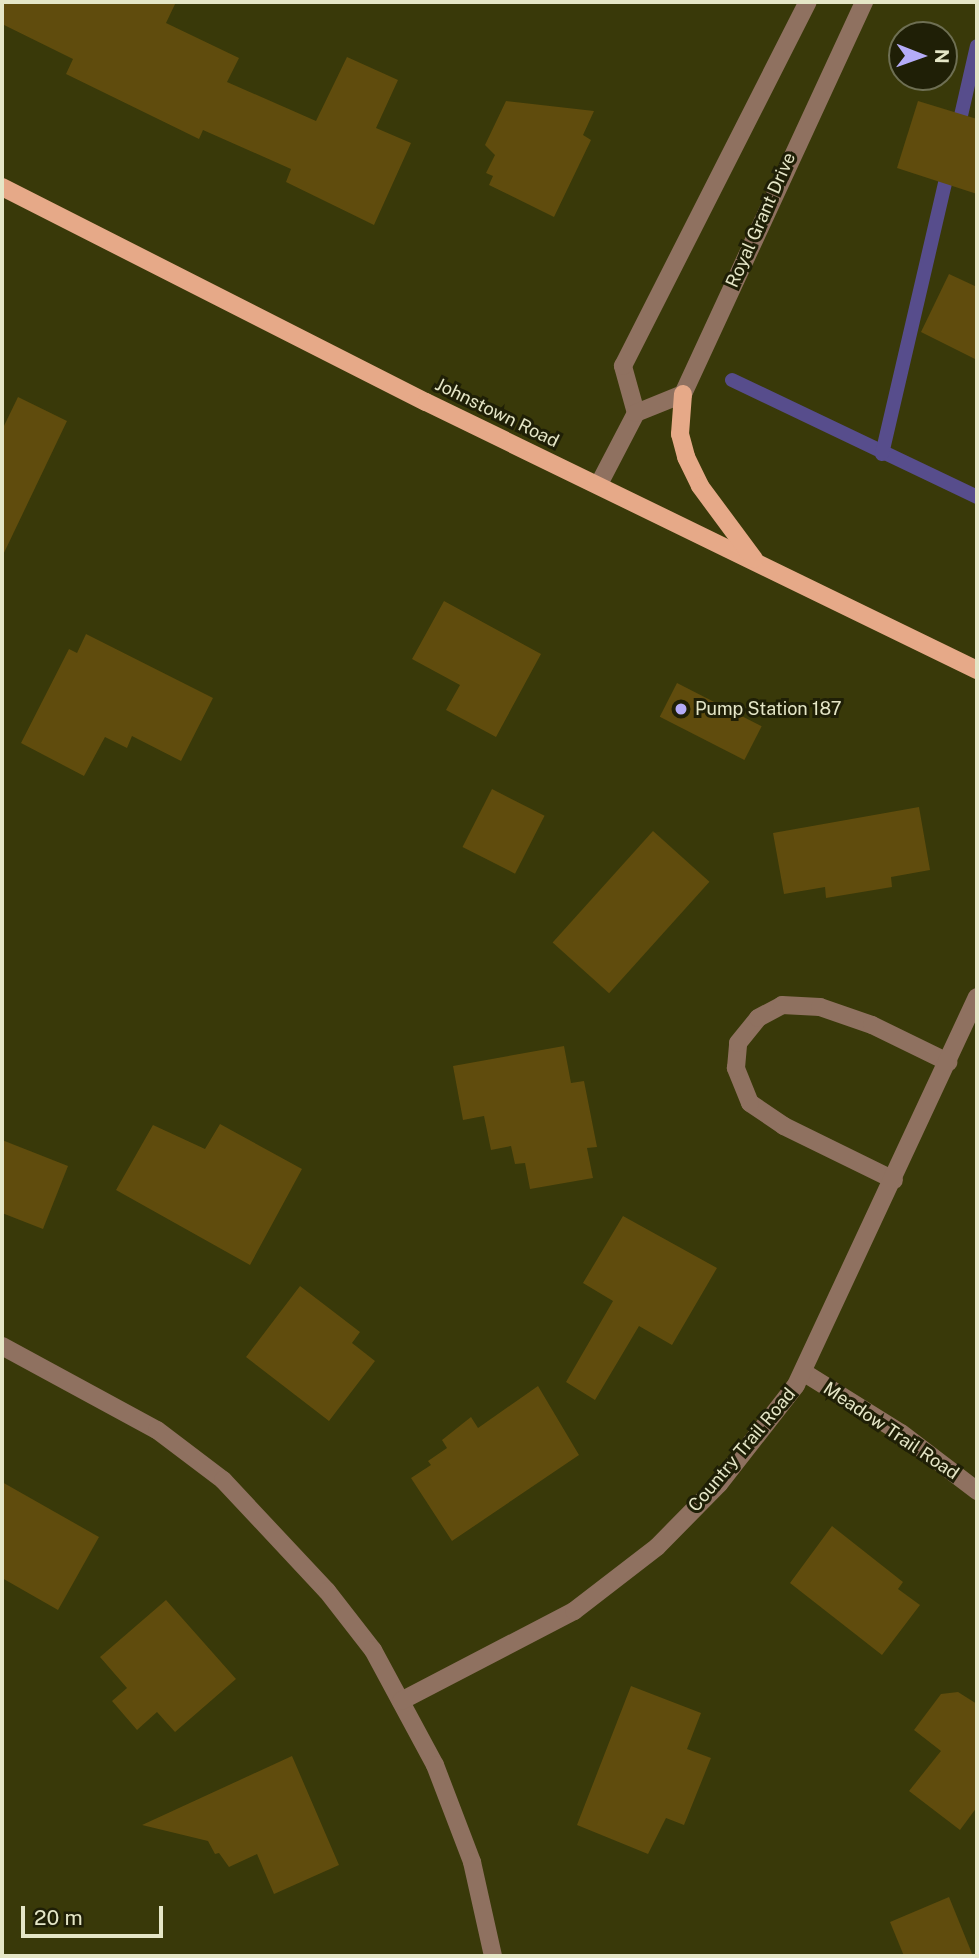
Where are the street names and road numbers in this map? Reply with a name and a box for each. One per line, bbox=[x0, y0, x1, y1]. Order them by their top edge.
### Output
street label: Royal Grant Drive bbox=[722, 149, 800, 291]
street label: Johnstown Road bbox=[432, 374, 562, 452]
street label: Meadow Trail Road bbox=[819, 1378, 963, 1484]
street label: Country Trail Road bbox=[684, 1384, 800, 1516]

